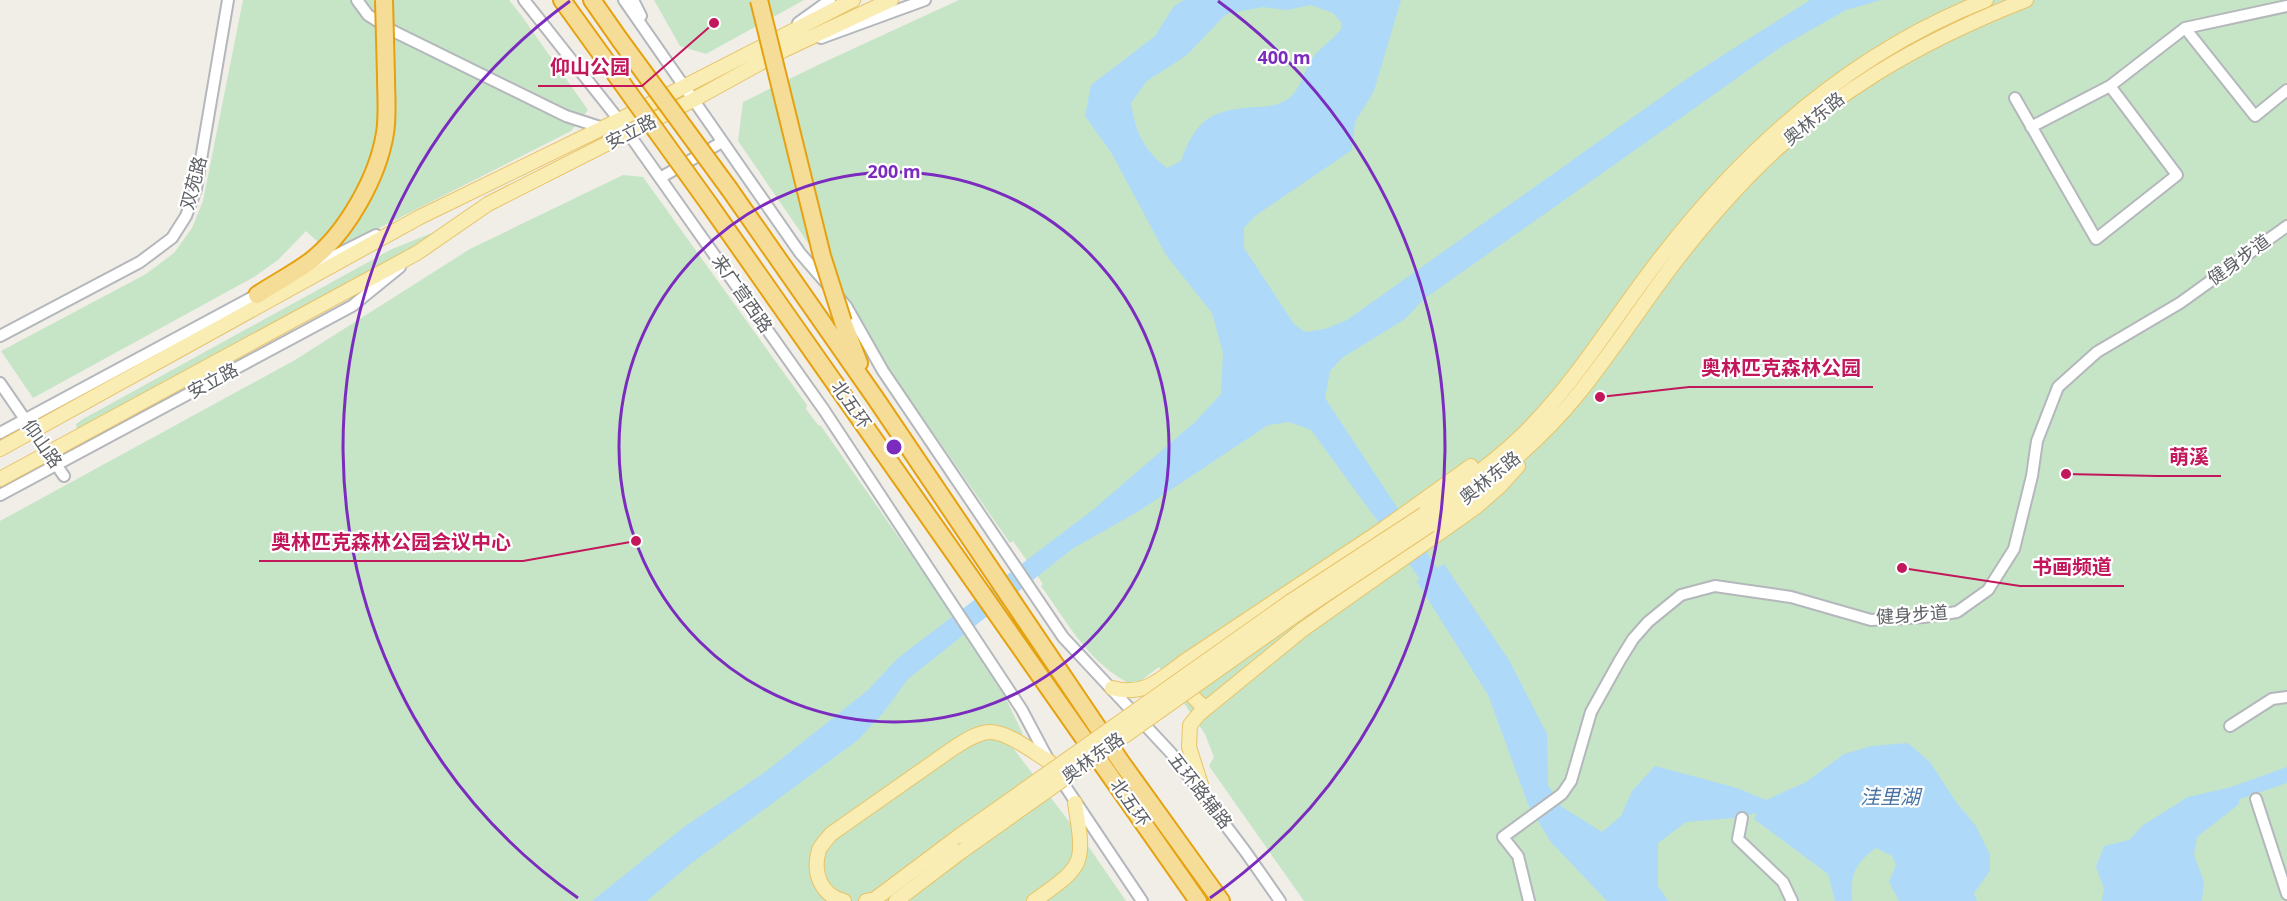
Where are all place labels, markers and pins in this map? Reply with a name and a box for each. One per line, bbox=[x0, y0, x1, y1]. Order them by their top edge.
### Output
callout: 仰山公园 bbox=[538, 48, 642, 86]
callout: 奥林匹克森林公园 bbox=[1689, 349, 1873, 387]
centre of rings bbox=[884, 437, 904, 457]
callout: 萌溪 bbox=[2157, 438, 2221, 476]
callout: 奥林匹克森林公园会议中心 bbox=[259, 523, 523, 561]
callout: 书画频道 bbox=[2020, 548, 2124, 586]

